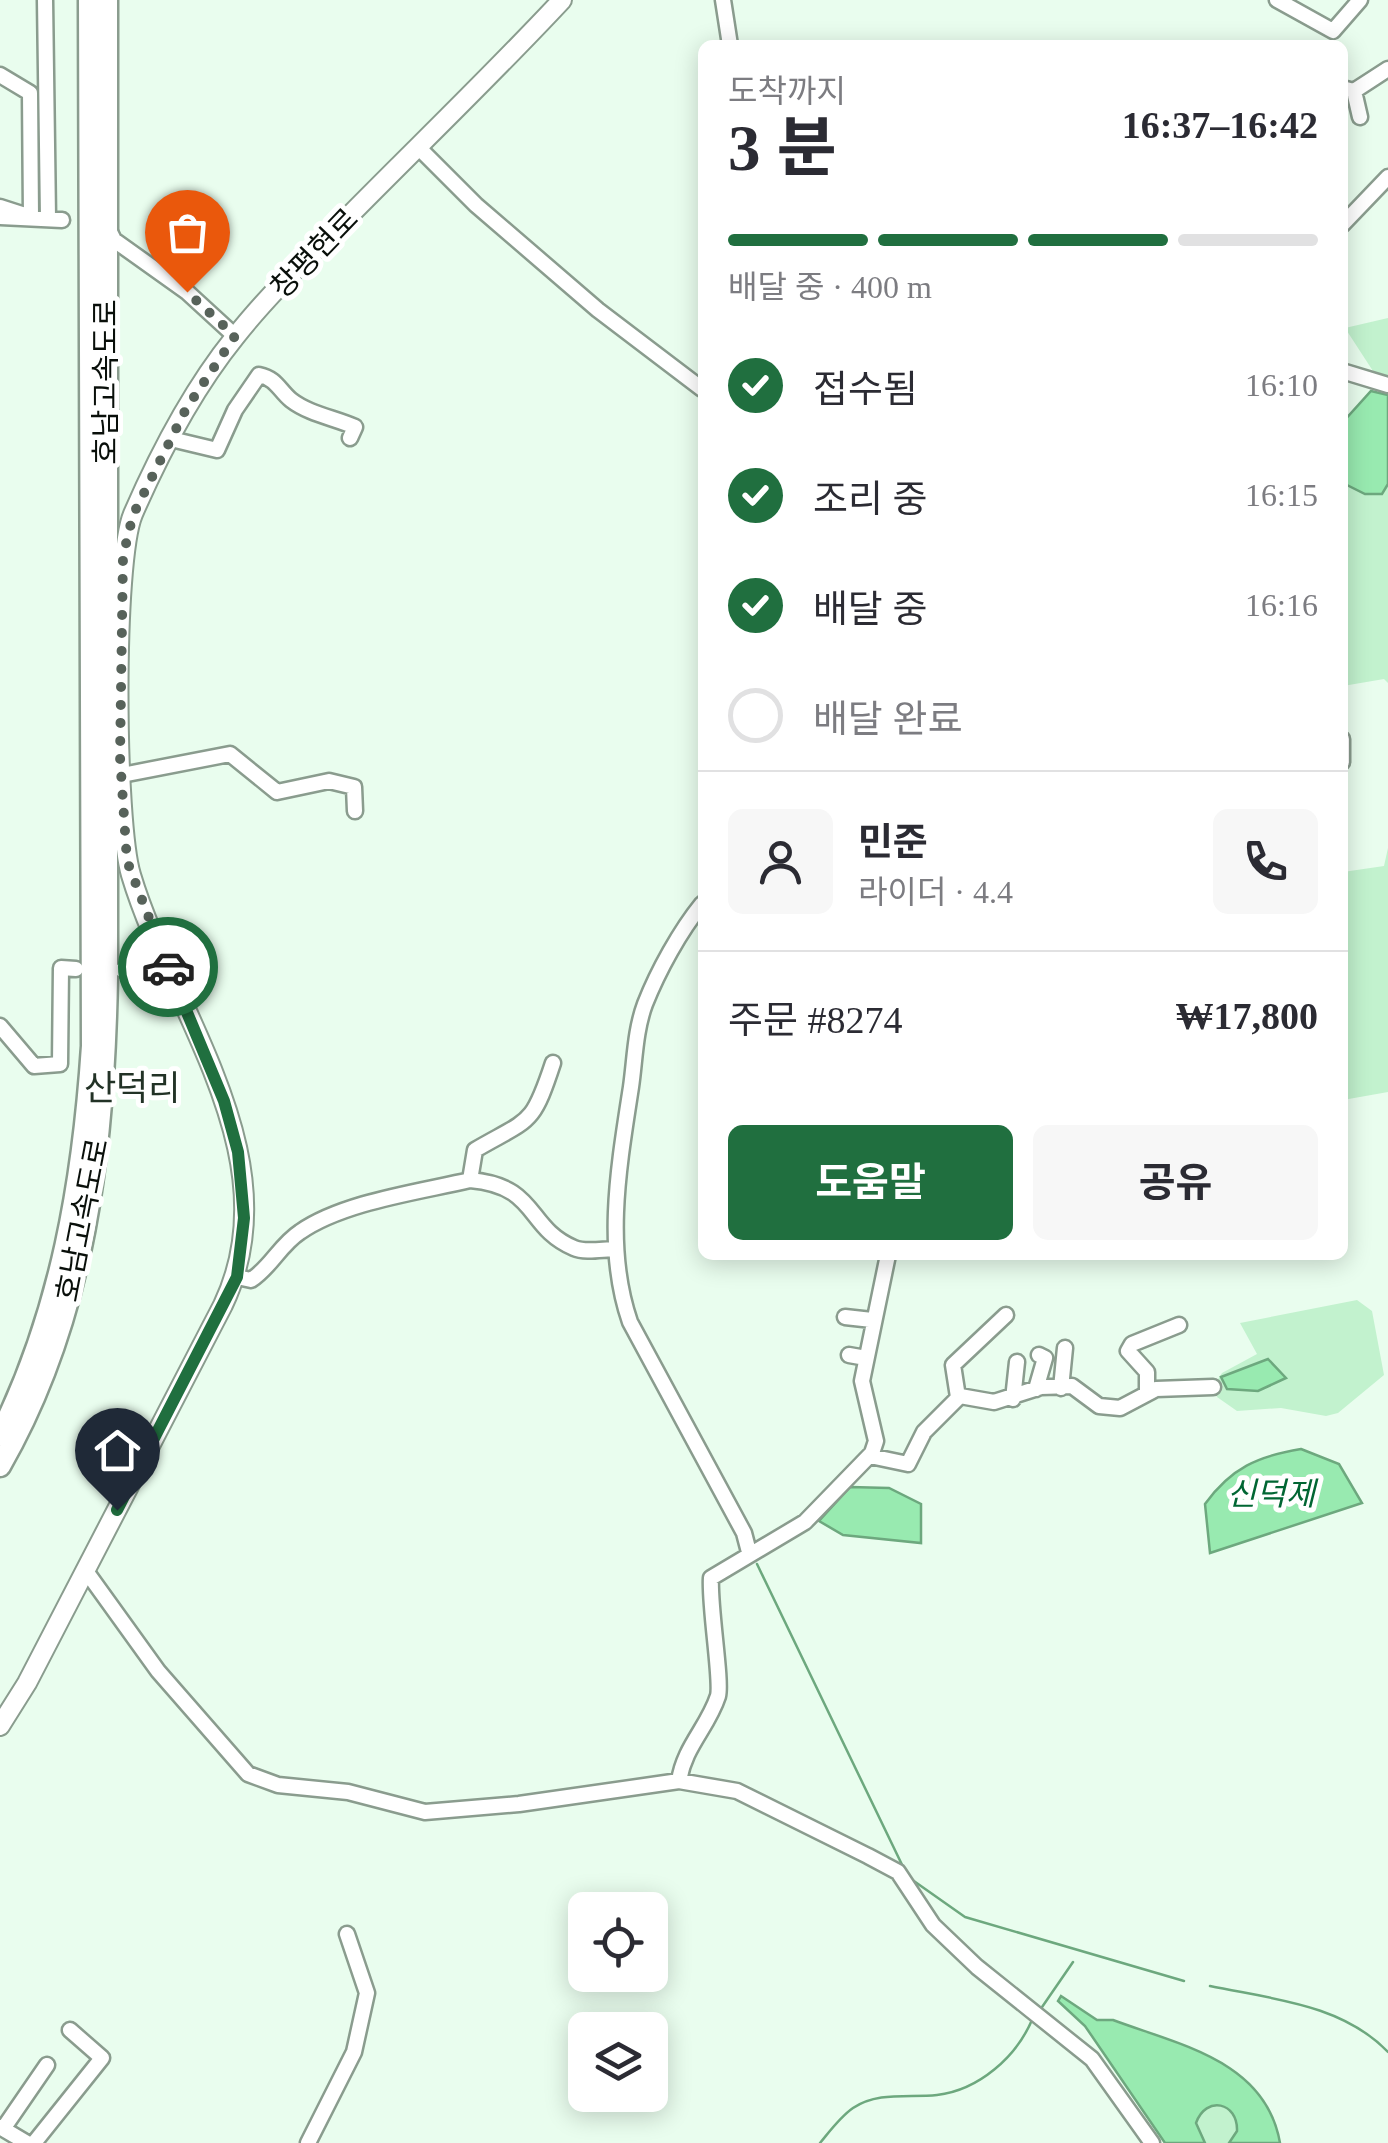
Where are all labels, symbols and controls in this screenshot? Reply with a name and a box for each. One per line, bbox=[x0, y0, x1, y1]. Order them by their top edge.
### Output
text: 도착까지 bbox=[728, 73, 846, 109]
text: 16:37–16:42 bbox=[1122, 104, 1318, 146]
text: 3 분 bbox=[728, 112, 837, 184]
pin bbox=[145, 190, 230, 293]
street label: 창평현로 bbox=[264, 202, 364, 304]
icon: bag bbox=[160, 205, 215, 260]
text: 배달 중 · 400 m bbox=[728, 269, 932, 305]
street label: 호남고속도로 bbox=[89, 299, 122, 465]
icon: check bbox=[728, 358, 783, 413]
text: 16:10 bbox=[1245, 367, 1318, 403]
text: 접수됨 bbox=[813, 368, 918, 410]
icon: check bbox=[728, 468, 783, 523]
text: 16:15 bbox=[1245, 477, 1318, 513]
text: 조리 중 bbox=[813, 478, 927, 520]
icon: check bbox=[728, 578, 783, 633]
text: 16:16 bbox=[1245, 587, 1318, 623]
text: 배달 중 bbox=[813, 588, 927, 630]
text: 배달 완료 bbox=[813, 698, 962, 740]
button: person bbox=[728, 809, 833, 914]
button: phone bbox=[1213, 809, 1318, 914]
text: 민준 bbox=[858, 821, 928, 863]
text: 라이더 · 4.4 bbox=[858, 874, 1013, 910]
courier bbox=[118, 917, 218, 1017]
icon: car bbox=[141, 940, 196, 995]
text: ₩17,800 bbox=[1176, 995, 1318, 1037]
text: 주문 #8274 bbox=[728, 999, 902, 1041]
district label: 산덕리 bbox=[84, 1069, 180, 1108]
button: 도움말 bbox=[728, 1125, 1013, 1240]
button: 공유 bbox=[1033, 1125, 1318, 1240]
street label: 호남고속도로 bbox=[50, 1136, 114, 1304]
pin bbox=[75, 1408, 160, 1511]
icon: home bbox=[90, 1423, 145, 1478]
water label: 신덕제 bbox=[1227, 1476, 1319, 1512]
map controls bbox=[568, 1892, 668, 2112]
button: locate bbox=[568, 1892, 668, 1992]
button: layers bbox=[568, 2012, 668, 2112]

